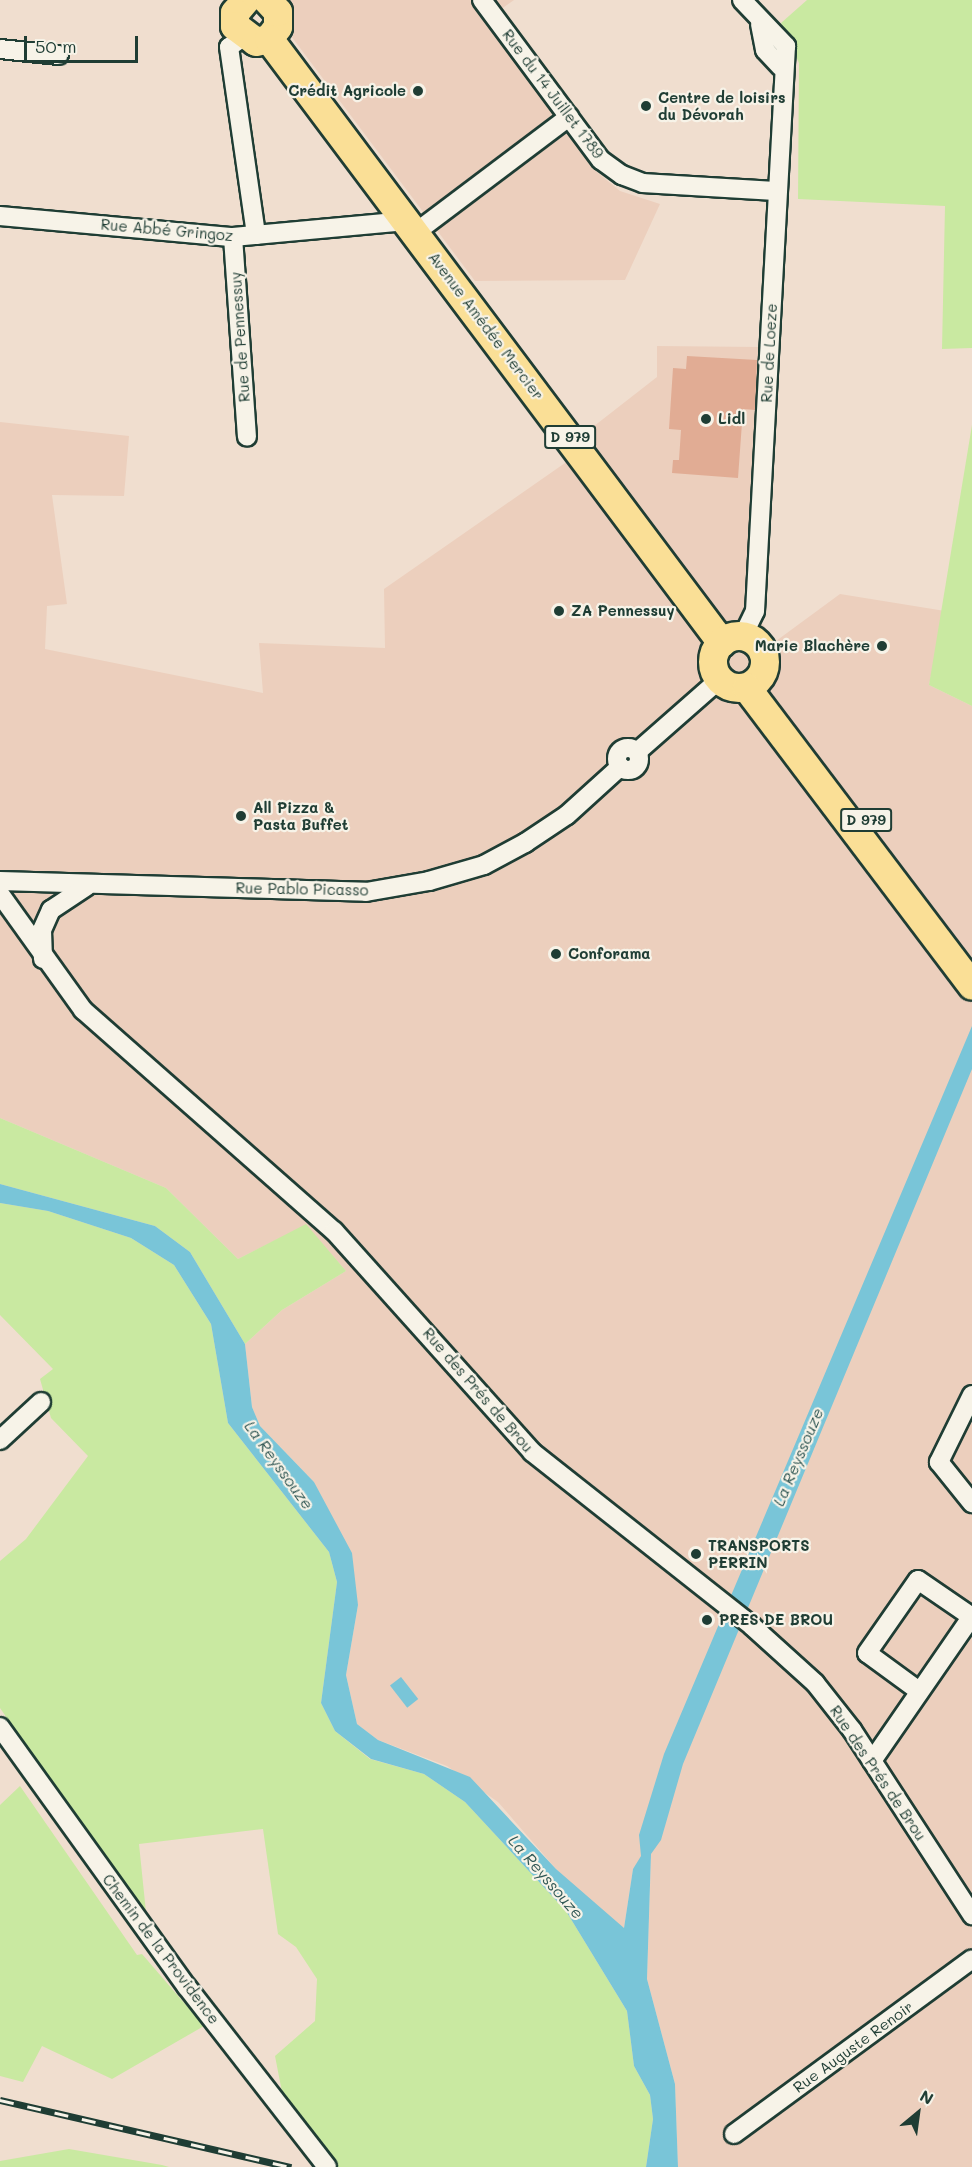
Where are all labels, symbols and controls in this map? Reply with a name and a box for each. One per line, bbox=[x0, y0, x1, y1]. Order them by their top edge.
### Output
scale bar bbox=[27, 24, 141, 62]
street label: Rue du 14 Juillet 1789 bbox=[499, 26, 607, 162]
text: 50 m bbox=[35, 34, 77, 58]
place label: Crédit Agricole bbox=[288, 82, 406, 100]
marker: Crédit Agricole bbox=[411, 84, 425, 98]
place label: Centre de loisirs du Dévorah bbox=[658, 88, 786, 123]
marker: Centre de loisirs du Dévorah bbox=[639, 99, 653, 113]
street label: Rue Abbé Gringoz bbox=[100, 215, 234, 245]
street label: Avenue Amédée Mercier bbox=[425, 249, 547, 403]
street label: Rue de Pennessuy bbox=[226, 271, 254, 403]
street label: Rue de Loeze bbox=[757, 303, 781, 403]
place label: Lidl bbox=[718, 410, 745, 428]
marker: Lidl bbox=[699, 412, 713, 426]
road number: D 979 bbox=[543, 426, 597, 448]
place label: ZA Pennessuy bbox=[571, 602, 675, 620]
marker: ZA Pennessuy bbox=[552, 604, 566, 618]
place label: Marie Blachère bbox=[755, 637, 870, 655]
marker: Marie Blachère bbox=[875, 639, 889, 653]
place label: All Pizza & Pasta Buffet bbox=[253, 798, 348, 833]
marker: All Pizza & Pasta Buffet bbox=[234, 809, 248, 823]
road number: D 979 bbox=[839, 809, 893, 831]
street label: Rue Pablo Picasso bbox=[235, 879, 369, 899]
place label: Conforama bbox=[568, 945, 651, 963]
marker: Conforama bbox=[549, 947, 563, 961]
street label: Rue des Prés de Brou bbox=[419, 1324, 537, 1456]
water label: La Reyssouze bbox=[769, 1405, 827, 1509]
water label: La Reyssouze bbox=[240, 1417, 318, 1513]
place label: TRANSPORTS PERRIN bbox=[708, 1536, 810, 1571]
marker: TRANSPORTS PERRIN bbox=[689, 1547, 703, 1561]
place label: PRES DE BROU bbox=[719, 1611, 833, 1629]
marker: PRES DE BROU bbox=[700, 1613, 714, 1627]
street label: Rue des Prés de Brou bbox=[826, 1702, 930, 1844]
water label: La Reyssouze bbox=[504, 1831, 588, 1923]
street label: Chemin de la Providence bbox=[99, 1871, 223, 2027]
street label: Rue Auguste Renoir bbox=[790, 1998, 916, 2096]
north arrow bbox=[888, 2083, 948, 2143]
text: N bbox=[917, 2085, 937, 2109]

